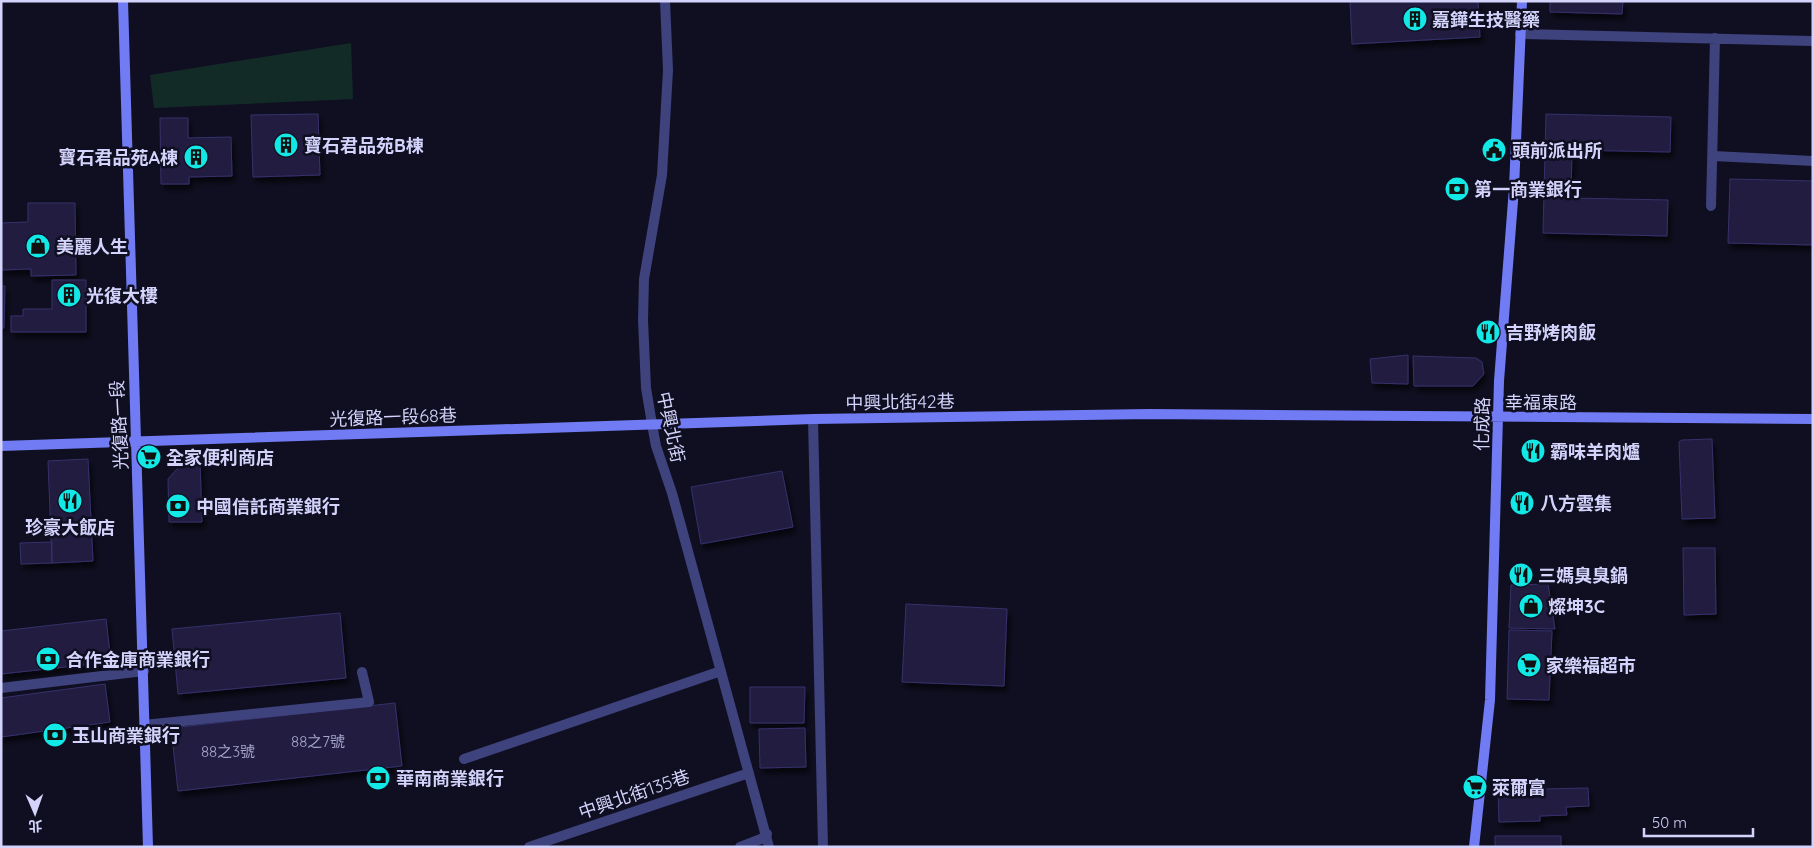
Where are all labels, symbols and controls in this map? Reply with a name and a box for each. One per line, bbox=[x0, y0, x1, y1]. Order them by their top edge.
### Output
building icon: 嘉鏵生技醫藥 bbox=[1402, 6, 1428, 32]
place label: 嘉鏵生技醫藥 bbox=[1432, 8, 1540, 31]
building icon: 寶石君品苑B棟 bbox=[273, 132, 299, 158]
place label: 寶石君品苑B棟 bbox=[304, 134, 424, 157]
public building icon: 頭前派出所 bbox=[1481, 137, 1507, 163]
place label: 頭前派出所 bbox=[1512, 139, 1602, 162]
building icon: 寶石君品苑A棟 bbox=[183, 144, 209, 170]
place label: 寶石君品苑A棟 bbox=[58, 146, 178, 169]
bank icon: 第一商業銀行 bbox=[1444, 176, 1470, 202]
place label: 第一商業銀行 bbox=[1474, 178, 1582, 201]
shop icon: 美麗人生 bbox=[25, 233, 51, 259]
place label: 美麗人生 bbox=[56, 235, 128, 258]
building icon: 光復大樓 bbox=[56, 282, 82, 308]
place label: 光復大樓 bbox=[86, 284, 158, 307]
restaurant icon: 吉野烤肉飯 bbox=[1475, 319, 1501, 345]
place label: 吉野烤肉飯 bbox=[1506, 321, 1596, 344]
street label: 光復路一段 bbox=[105, 379, 133, 471]
street label: 中興北街 bbox=[652, 389, 690, 465]
street label: 中興北街42巷 bbox=[845, 390, 955, 414]
street label: 幸福東路 bbox=[1505, 391, 1577, 414]
street label: 化成路 bbox=[1470, 397, 1494, 451]
street label: 光復路一段68巷 bbox=[329, 403, 457, 431]
restaurant icon: 霸味羊肉爐 bbox=[1520, 438, 1546, 464]
place label: 霸味羊肉爐 bbox=[1550, 440, 1640, 463]
supermarket icon: 全家便利商店 bbox=[136, 444, 162, 470]
place label: 全家便利商店 bbox=[166, 446, 274, 469]
restaurant icon: 珍豪大飯店 bbox=[57, 488, 83, 514]
restaurant icon: 八方雲集 bbox=[1509, 490, 1535, 516]
place label: 八方雲集 bbox=[1540, 492, 1612, 515]
bank icon: 中國信託商業銀行 bbox=[165, 493, 191, 519]
place label: 中國信託商業銀行 bbox=[196, 495, 340, 518]
place label: 珍豪大飯店 bbox=[25, 516, 115, 539]
restaurant icon: 三媽臭臭鍋 bbox=[1508, 562, 1534, 588]
place label: 三媽臭臭鍋 bbox=[1538, 564, 1628, 587]
shop icon: 燦坤3C bbox=[1518, 593, 1544, 619]
place label: 燦坤3C bbox=[1548, 595, 1605, 618]
bank icon: 合作金庫商業銀行 bbox=[35, 646, 61, 672]
place label: 合作金庫商業銀行 bbox=[66, 648, 210, 671]
supermarket icon: 家樂福超市 bbox=[1516, 652, 1542, 678]
place label: 家樂福超市 bbox=[1546, 654, 1636, 677]
bank icon: 玉山商業銀行 bbox=[42, 722, 68, 748]
place label: 玉山商業銀行 bbox=[72, 724, 180, 747]
house number: 88之7號 bbox=[291, 732, 345, 751]
house number: 88之3號 bbox=[201, 742, 255, 761]
street label: 中興北街135巷 bbox=[575, 764, 693, 824]
bank icon: 華南商業銀行 bbox=[365, 765, 391, 791]
place label: 華南商業銀行 bbox=[396, 767, 504, 790]
supermarket icon: 萊爾富 bbox=[1462, 774, 1488, 800]
place label: 萊爾富 bbox=[1492, 776, 1546, 799]
north arrow bbox=[10, 788, 60, 838]
scale bar bbox=[1644, 806, 1753, 838]
text: 50 m bbox=[1652, 813, 1687, 832]
text: 北 bbox=[28, 817, 43, 835]

